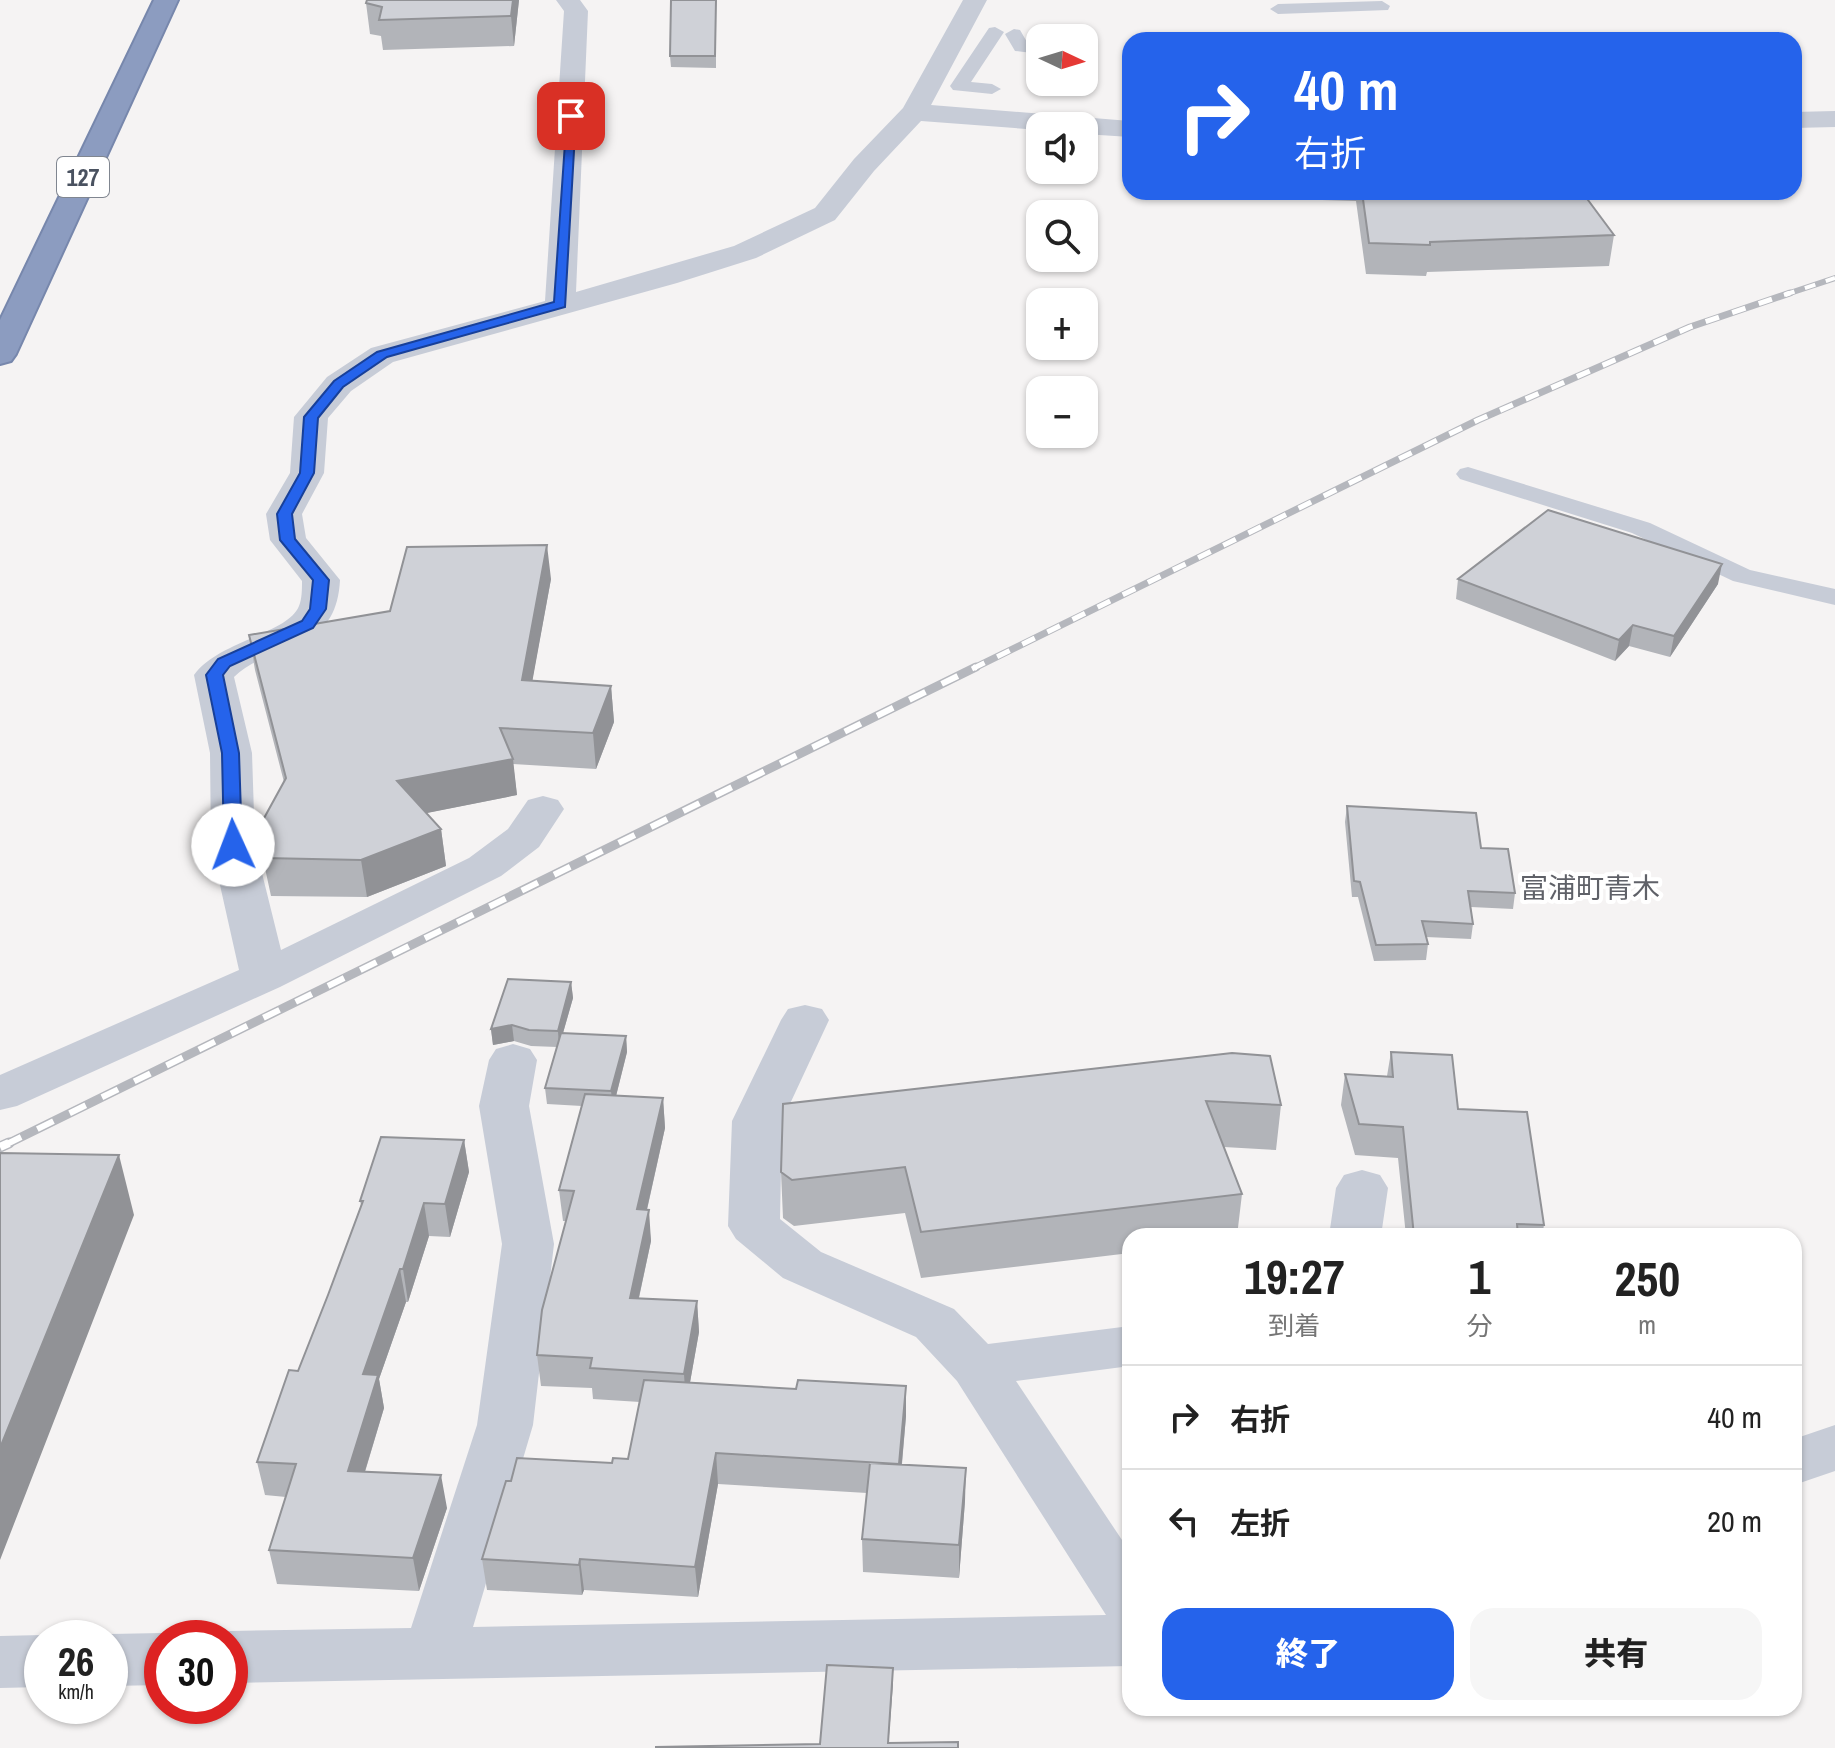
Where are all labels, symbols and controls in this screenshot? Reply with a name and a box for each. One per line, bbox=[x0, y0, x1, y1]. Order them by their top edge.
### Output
north arrow bbox=[1026, 24, 1098, 96]
map controls bbox=[1026, 24, 1098, 448]
text: 40 m bbox=[1294, 52, 1399, 127]
icon: right bbox=[1162, 64, 1266, 168]
pin bbox=[537, 82, 605, 150]
icon: arrive bbox=[549, 94, 593, 138]
button: sound bbox=[1026, 112, 1098, 184]
text: 右折 bbox=[1294, 129, 1366, 177]
road number: 127 bbox=[57, 157, 109, 197]
button: search bbox=[1026, 200, 1098, 272]
button: + bbox=[1026, 288, 1098, 360]
button: − bbox=[1026, 376, 1098, 448]
position arrow bbox=[191, 803, 275, 887]
district label: 富浦町青木 bbox=[1520, 869, 1660, 907]
text: 19:27 bbox=[1244, 1244, 1345, 1309]
text: 1 bbox=[1469, 1244, 1490, 1309]
text: 250 bbox=[1614, 1246, 1680, 1311]
text: m bbox=[1638, 1307, 1656, 1342]
text: 到着 bbox=[1268, 1308, 1320, 1343]
text: 分 bbox=[1466, 1308, 1492, 1343]
icon: right bbox=[1162, 1395, 1206, 1439]
text: 40 m bbox=[1707, 1397, 1762, 1437]
text: 右折 bbox=[1230, 1399, 1290, 1439]
icon: left bbox=[1162, 1499, 1206, 1543]
text: 20 m bbox=[1707, 1501, 1762, 1541]
text: 左折 bbox=[1230, 1503, 1290, 1543]
button: 終了 bbox=[1162, 1608, 1454, 1700]
button: 共有 bbox=[1470, 1608, 1762, 1700]
speed limit sign: 30 bbox=[144, 1620, 248, 1724]
text: 26 bbox=[58, 1635, 94, 1688]
text: km/h bbox=[58, 1678, 94, 1705]

